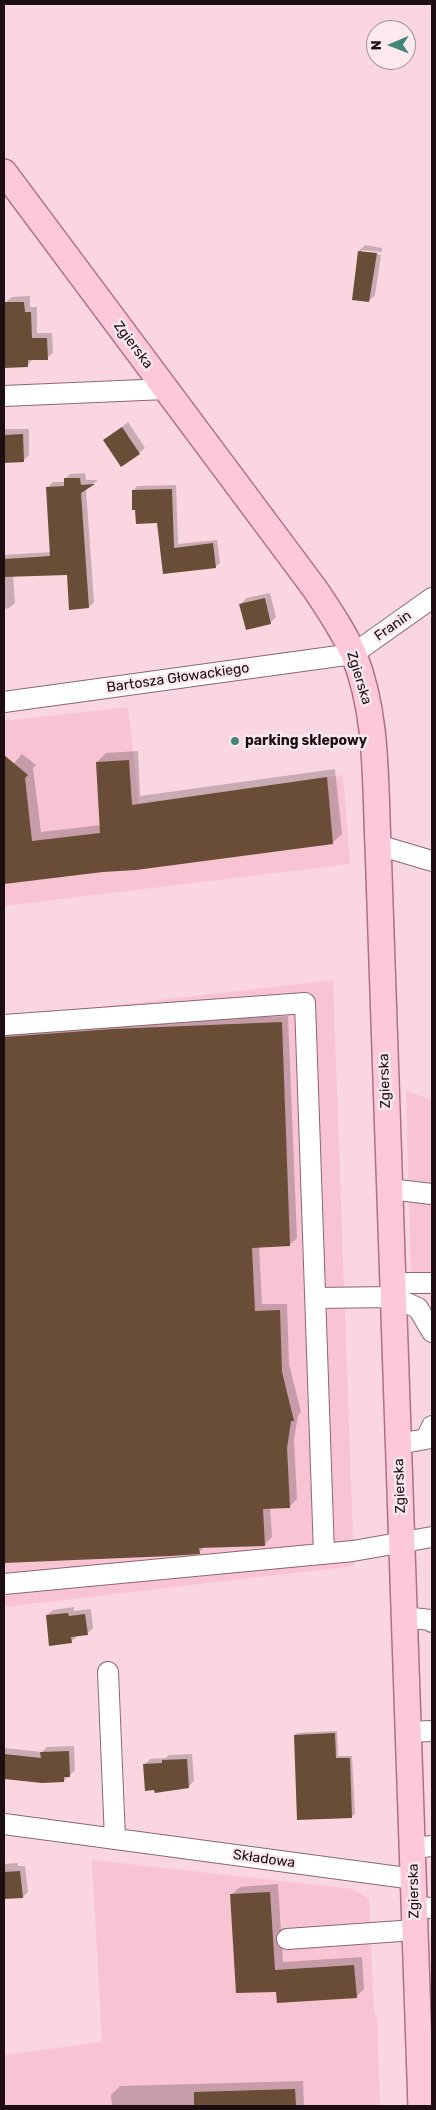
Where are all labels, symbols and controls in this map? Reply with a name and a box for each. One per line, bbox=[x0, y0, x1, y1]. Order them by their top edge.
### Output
north arrow bbox=[366, 20, 416, 70]
text: N bbox=[368, 40, 385, 50]
street label: Zgierska bbox=[110, 318, 156, 372]
street label: Franin bbox=[371, 607, 415, 645]
street label: Zgierska bbox=[343, 649, 375, 707]
street label: Bartosza Głowackiego bbox=[106, 660, 250, 696]
place label: parking sklepowy bbox=[245, 733, 367, 749]
marker: parking sklepowy bbox=[229, 735, 241, 747]
street label: Zgierska bbox=[376, 1053, 394, 1109]
street label: Zgierska bbox=[391, 1458, 409, 1514]
street label: Składowa bbox=[232, 1846, 296, 1872]
street label: Zgierska bbox=[405, 1863, 423, 1919]

